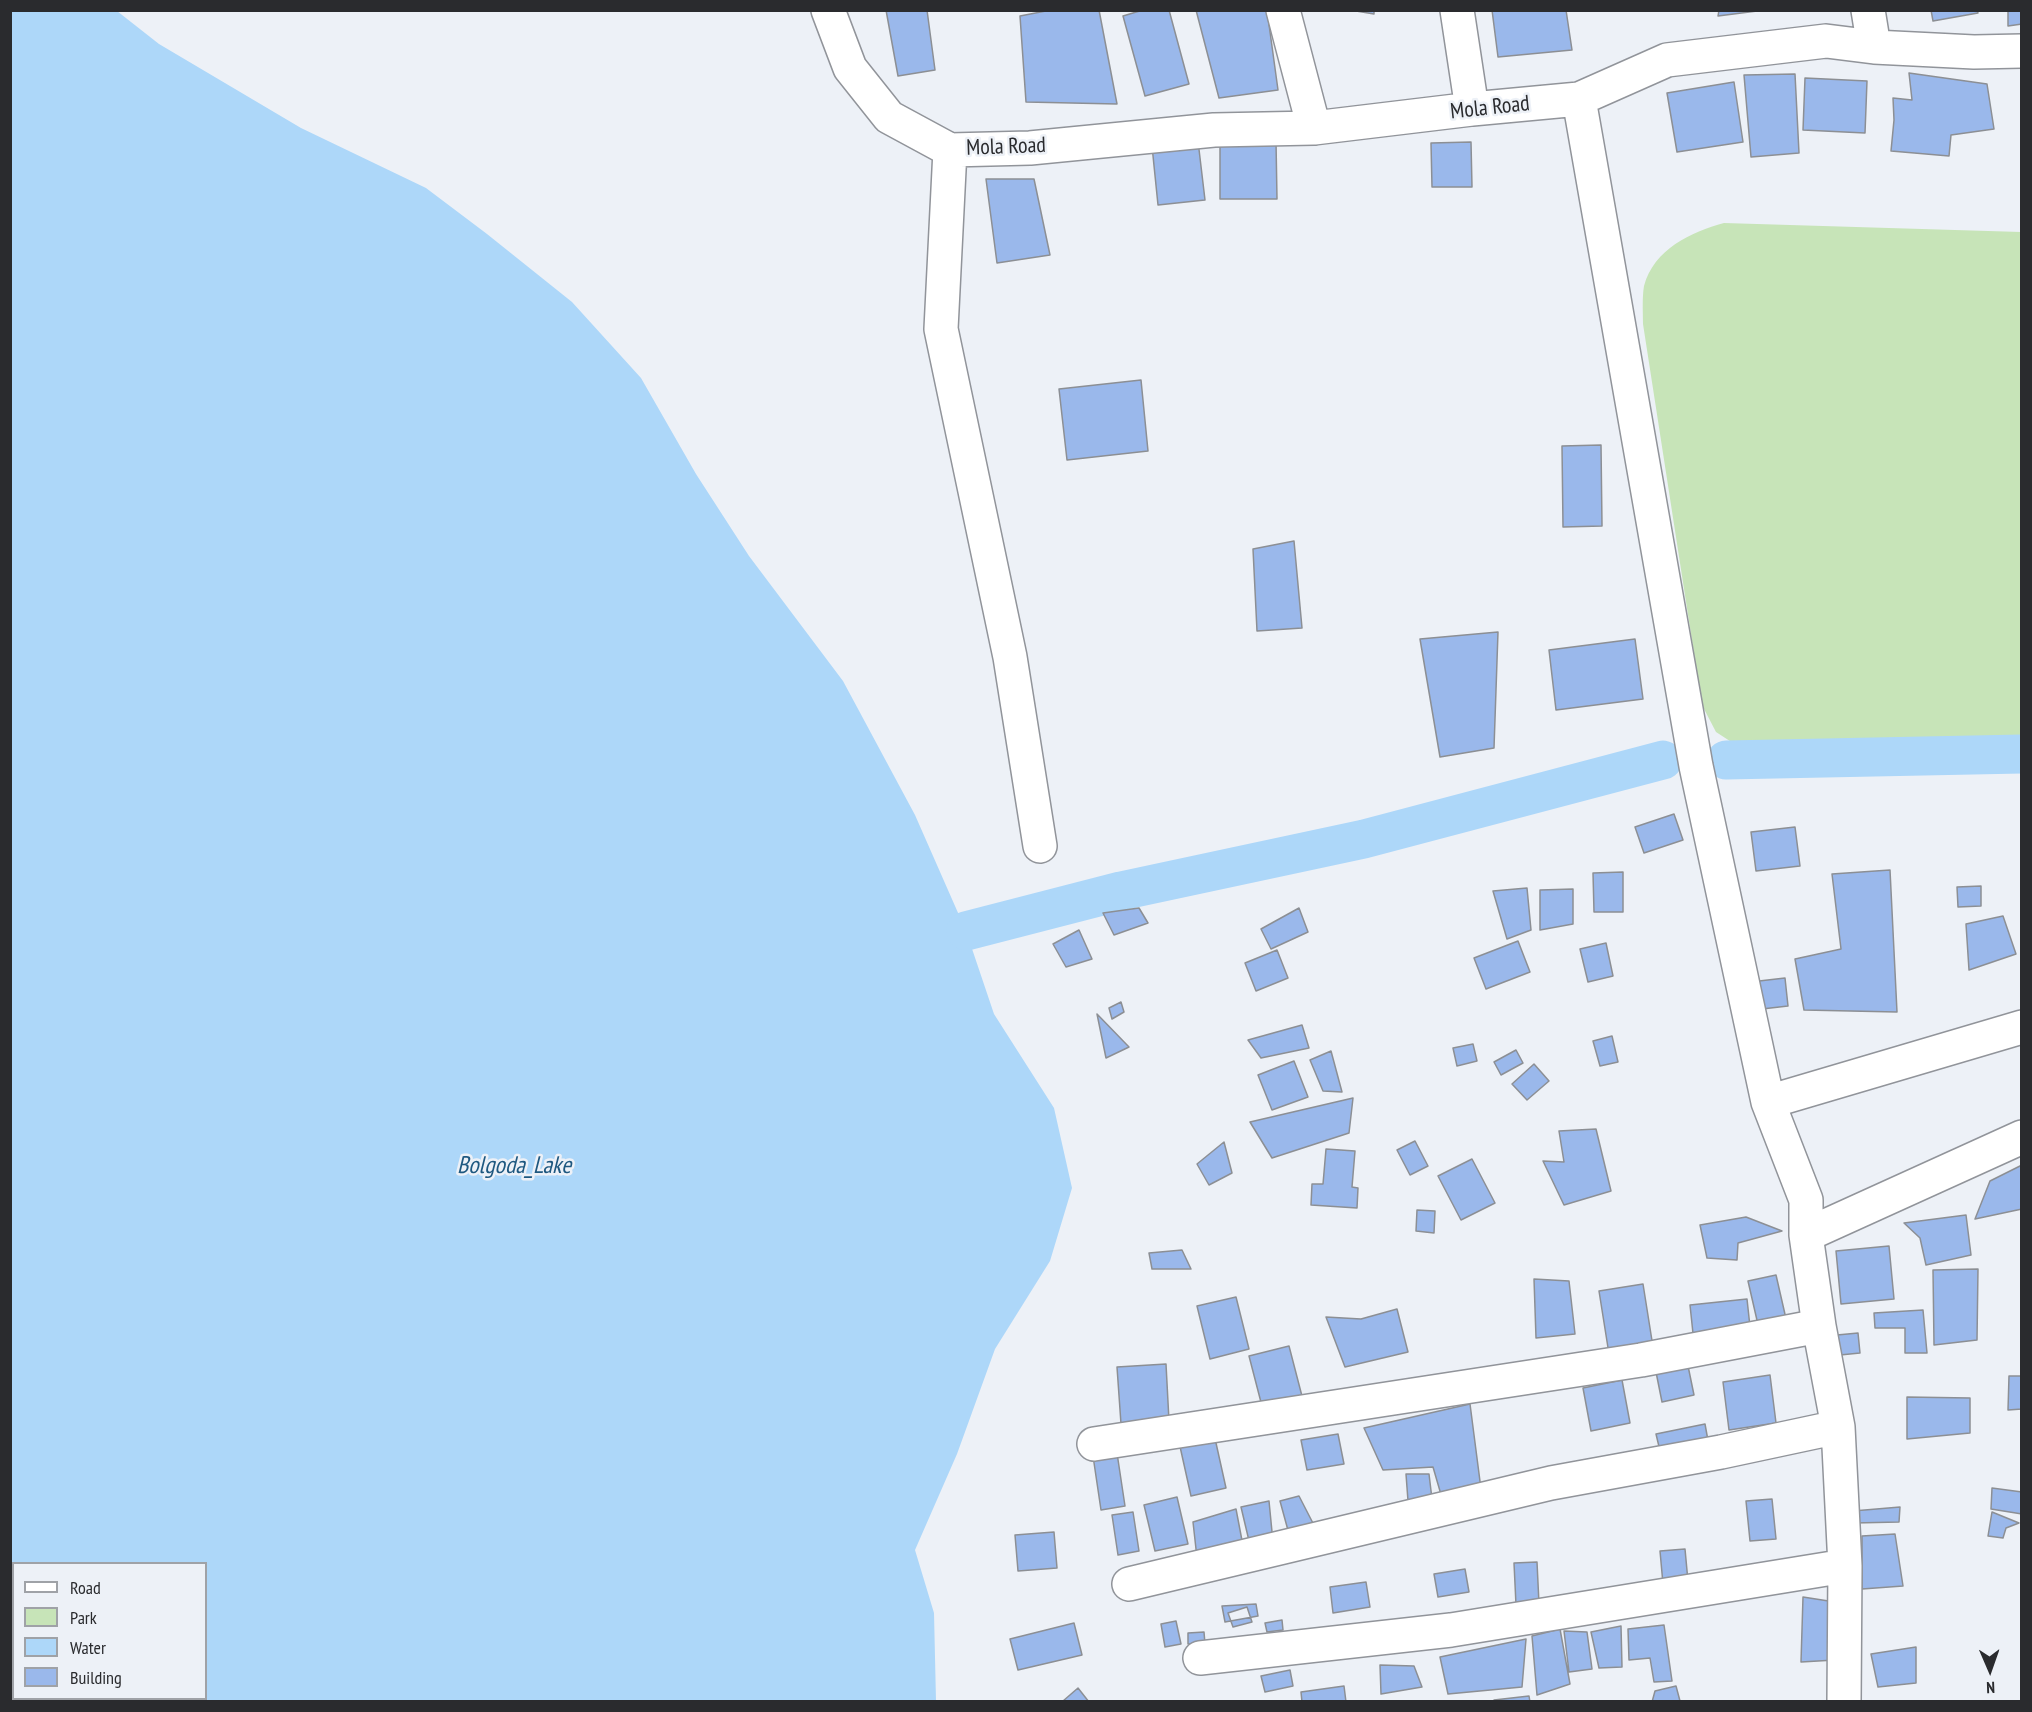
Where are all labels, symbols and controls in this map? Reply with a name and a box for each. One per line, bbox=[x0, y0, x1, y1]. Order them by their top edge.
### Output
street label: Mola Road bbox=[1449, 91, 1531, 125]
street label: Mola Road bbox=[966, 132, 1046, 162]
water label: Bolgoda_Lake bbox=[457, 1152, 571, 1180]
legend bbox=[12, 1562, 207, 1700]
text: Road bbox=[70, 1576, 101, 1599]
text: Park bbox=[70, 1606, 97, 1629]
text: Water bbox=[70, 1636, 106, 1659]
north arrow bbox=[1960, 1640, 2020, 1700]
text: Building bbox=[70, 1666, 122, 1689]
text: N bbox=[1986, 1678, 1995, 1698]

